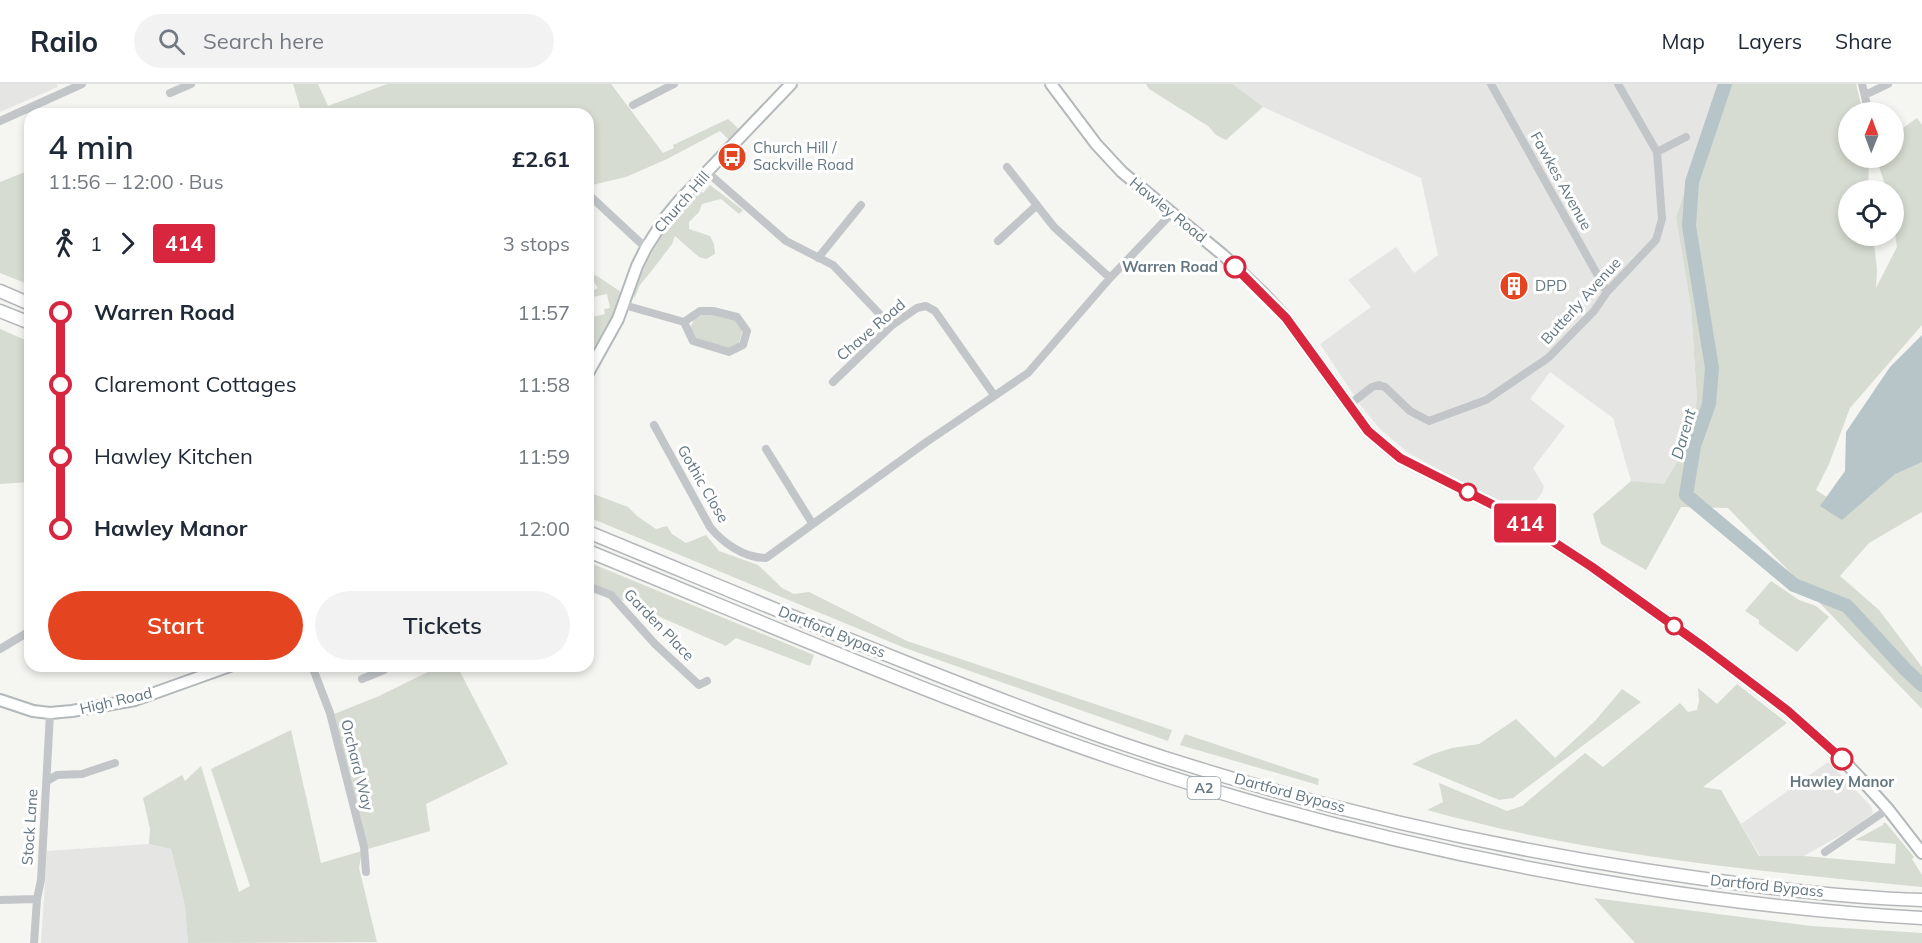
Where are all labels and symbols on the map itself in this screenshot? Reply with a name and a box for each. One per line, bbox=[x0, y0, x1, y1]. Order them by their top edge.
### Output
north arrow bbox=[1838, 102, 1904, 168]
street label: Fawkes Avenue bbox=[1527, 128, 1596, 233]
place label: Church Hill / Sackville Road bbox=[753, 138, 854, 174]
bus stop icon: Church Hill / Sackville Road bbox=[716, 141, 748, 173]
street label: Church Hill bbox=[650, 167, 714, 236]
street label: Hawley Road bbox=[1126, 173, 1211, 246]
street label: Butterly Avenue bbox=[1537, 253, 1625, 348]
marker: Warren Road bbox=[1224, 256, 1246, 278]
place label: Warren Road bbox=[1122, 257, 1218, 276]
building icon: DPD bbox=[1498, 270, 1530, 302]
place label: DPD bbox=[1535, 276, 1567, 295]
street label: Chave Road bbox=[832, 295, 909, 365]
water label: Darent bbox=[1666, 406, 1700, 461]
street label: Gothic Close bbox=[674, 442, 733, 526]
unlabelled marker bbox=[1459, 483, 1477, 501]
line badge: 414 bbox=[1490, 504, 1559, 542]
street label: Garden Place bbox=[620, 585, 698, 665]
street label: Dartford Bypass bbox=[776, 601, 889, 662]
unlabelled marker bbox=[1665, 617, 1683, 635]
street label: High Road bbox=[78, 683, 154, 718]
street label: Orchard Way bbox=[337, 717, 378, 812]
marker: Hawley Manor bbox=[1831, 748, 1853, 770]
street label: Dartford Bypass bbox=[1233, 769, 1348, 816]
place label: Hawley Manor bbox=[1790, 772, 1894, 791]
road number: A2 bbox=[1188, 777, 1220, 799]
street label: Stock Lane bbox=[17, 788, 42, 866]
street label: Dartford Bypass bbox=[1709, 870, 1825, 901]

